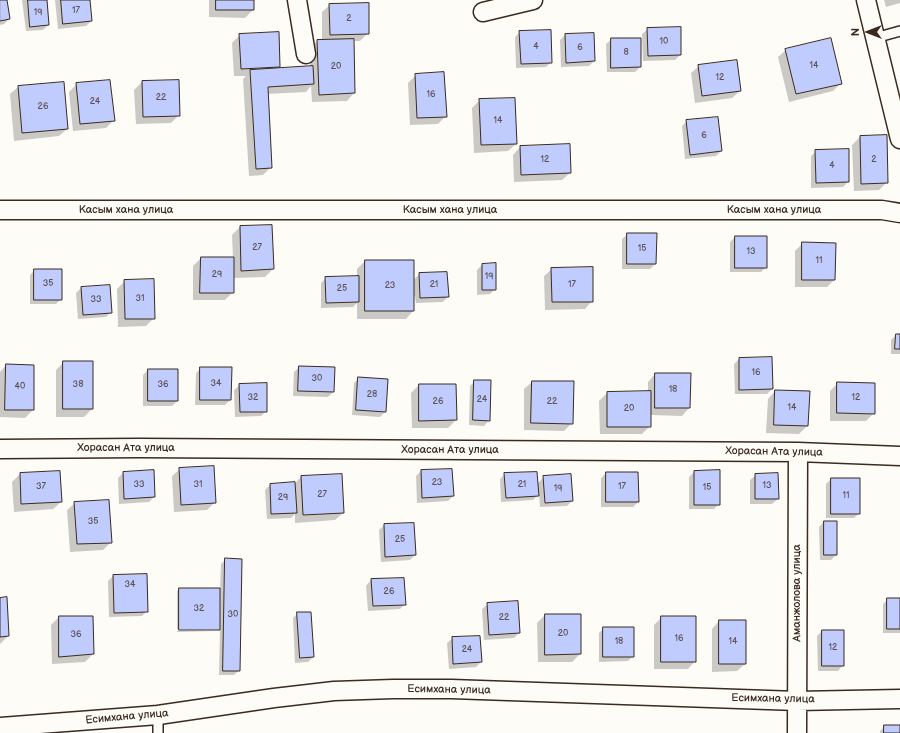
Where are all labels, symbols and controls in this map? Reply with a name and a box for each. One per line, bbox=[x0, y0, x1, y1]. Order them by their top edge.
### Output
house number: 17 bbox=[72, 6, 80, 16]
house number: 19 bbox=[34, 8, 42, 18]
north arrow bbox=[848, 12, 888, 52]
house number: 2 bbox=[346, 14, 352, 24]
text: N bbox=[849, 28, 862, 36]
house number: 10 bbox=[660, 37, 668, 47]
house number: 4 bbox=[533, 42, 539, 52]
house number: 6 bbox=[577, 43, 583, 53]
house number: 8 bbox=[623, 48, 629, 58]
house number: 14 bbox=[810, 61, 818, 71]
house number: 20 bbox=[331, 62, 341, 72]
house number: 12 bbox=[716, 73, 724, 83]
house number: 16 bbox=[427, 90, 435, 100]
house number: 22 bbox=[156, 93, 166, 103]
house number: 24 bbox=[90, 97, 100, 107]
house number: 26 bbox=[38, 102, 48, 112]
house number: 14 bbox=[494, 116, 502, 126]
house number: 6 bbox=[701, 131, 707, 141]
house number: 12 bbox=[541, 155, 549, 165]
house number: 2 bbox=[871, 155, 877, 165]
house number: 4 bbox=[829, 161, 835, 171]
street label: Касым хана улица bbox=[79, 203, 173, 217]
street label: Касым хана улица bbox=[403, 203, 497, 217]
street label: Касым хана улица bbox=[727, 203, 821, 217]
house number: 27 bbox=[252, 243, 262, 253]
house number: 15 bbox=[638, 244, 646, 254]
house number: 13 bbox=[746, 247, 756, 257]
house number: 11 bbox=[816, 256, 822, 266]
house number: 29 bbox=[212, 270, 222, 280]
house number: 19 bbox=[485, 272, 493, 282]
house number: 35 bbox=[43, 279, 53, 289]
house number: 21 bbox=[430, 280, 438, 290]
house number: 17 bbox=[568, 280, 576, 290]
house number: 23 bbox=[385, 281, 395, 291]
house number: 25 bbox=[337, 284, 347, 294]
house number: 31 bbox=[135, 294, 145, 304]
house number: 33 bbox=[90, 295, 102, 305]
house number: 16 bbox=[752, 368, 760, 378]
house number: 30 bbox=[312, 374, 322, 384]
house number: 34 bbox=[210, 379, 222, 389]
house number: 38 bbox=[73, 380, 83, 390]
house number: 36 bbox=[157, 380, 169, 390]
house number: 40 bbox=[15, 382, 25, 392]
house number: 18 bbox=[669, 385, 677, 395]
house number: 28 bbox=[367, 390, 377, 400]
house number: 32 bbox=[248, 393, 258, 403]
house number: 12 bbox=[852, 393, 860, 403]
house number: 24 bbox=[477, 395, 487, 405]
house number: 26 bbox=[433, 397, 443, 407]
house number: 22 bbox=[547, 397, 557, 407]
house number: 14 bbox=[788, 403, 796, 413]
house number: 20 bbox=[624, 404, 634, 414]
street label: Хорасан Ата улица bbox=[77, 441, 175, 455]
street label: Хорасан Ата улица bbox=[401, 443, 499, 457]
street label: Хорасан Ата улица bbox=[725, 445, 823, 459]
house number: 23 bbox=[432, 478, 442, 488]
house number: 33 bbox=[133, 480, 145, 490]
house number: 31 bbox=[193, 480, 203, 490]
house number: 21 bbox=[518, 480, 526, 490]
house number: 13 bbox=[762, 481, 772, 491]
house number: 37 bbox=[36, 482, 46, 492]
house number: 17 bbox=[618, 482, 626, 492]
house number: 15 bbox=[703, 483, 711, 493]
house number: 19 bbox=[554, 484, 562, 494]
house number: 27 bbox=[317, 490, 327, 500]
house number: 11 bbox=[843, 491, 849, 501]
house number: 29 bbox=[278, 493, 288, 503]
house number: 35 bbox=[88, 517, 98, 527]
house number: 25 bbox=[395, 535, 405, 545]
street label: Аманжолова улица bbox=[790, 544, 804, 642]
house number: 34 bbox=[124, 580, 136, 590]
house number: 26 bbox=[384, 587, 394, 597]
house number: 32 bbox=[194, 604, 204, 614]
house number: 30 bbox=[228, 610, 238, 620]
house number: 22 bbox=[499, 613, 509, 623]
house number: 20 bbox=[558, 629, 568, 639]
house number: 36 bbox=[70, 630, 82, 640]
house number: 16 bbox=[675, 634, 683, 644]
house number: 18 bbox=[615, 637, 623, 647]
house number: 14 bbox=[729, 637, 737, 647]
house number: 12 bbox=[829, 643, 837, 653]
house number: 24 bbox=[462, 645, 472, 655]
street label: Есимхана улица bbox=[407, 683, 491, 697]
street label: Есимхана улица bbox=[731, 692, 815, 706]
street label: Есимхана улица bbox=[85, 707, 169, 727]

